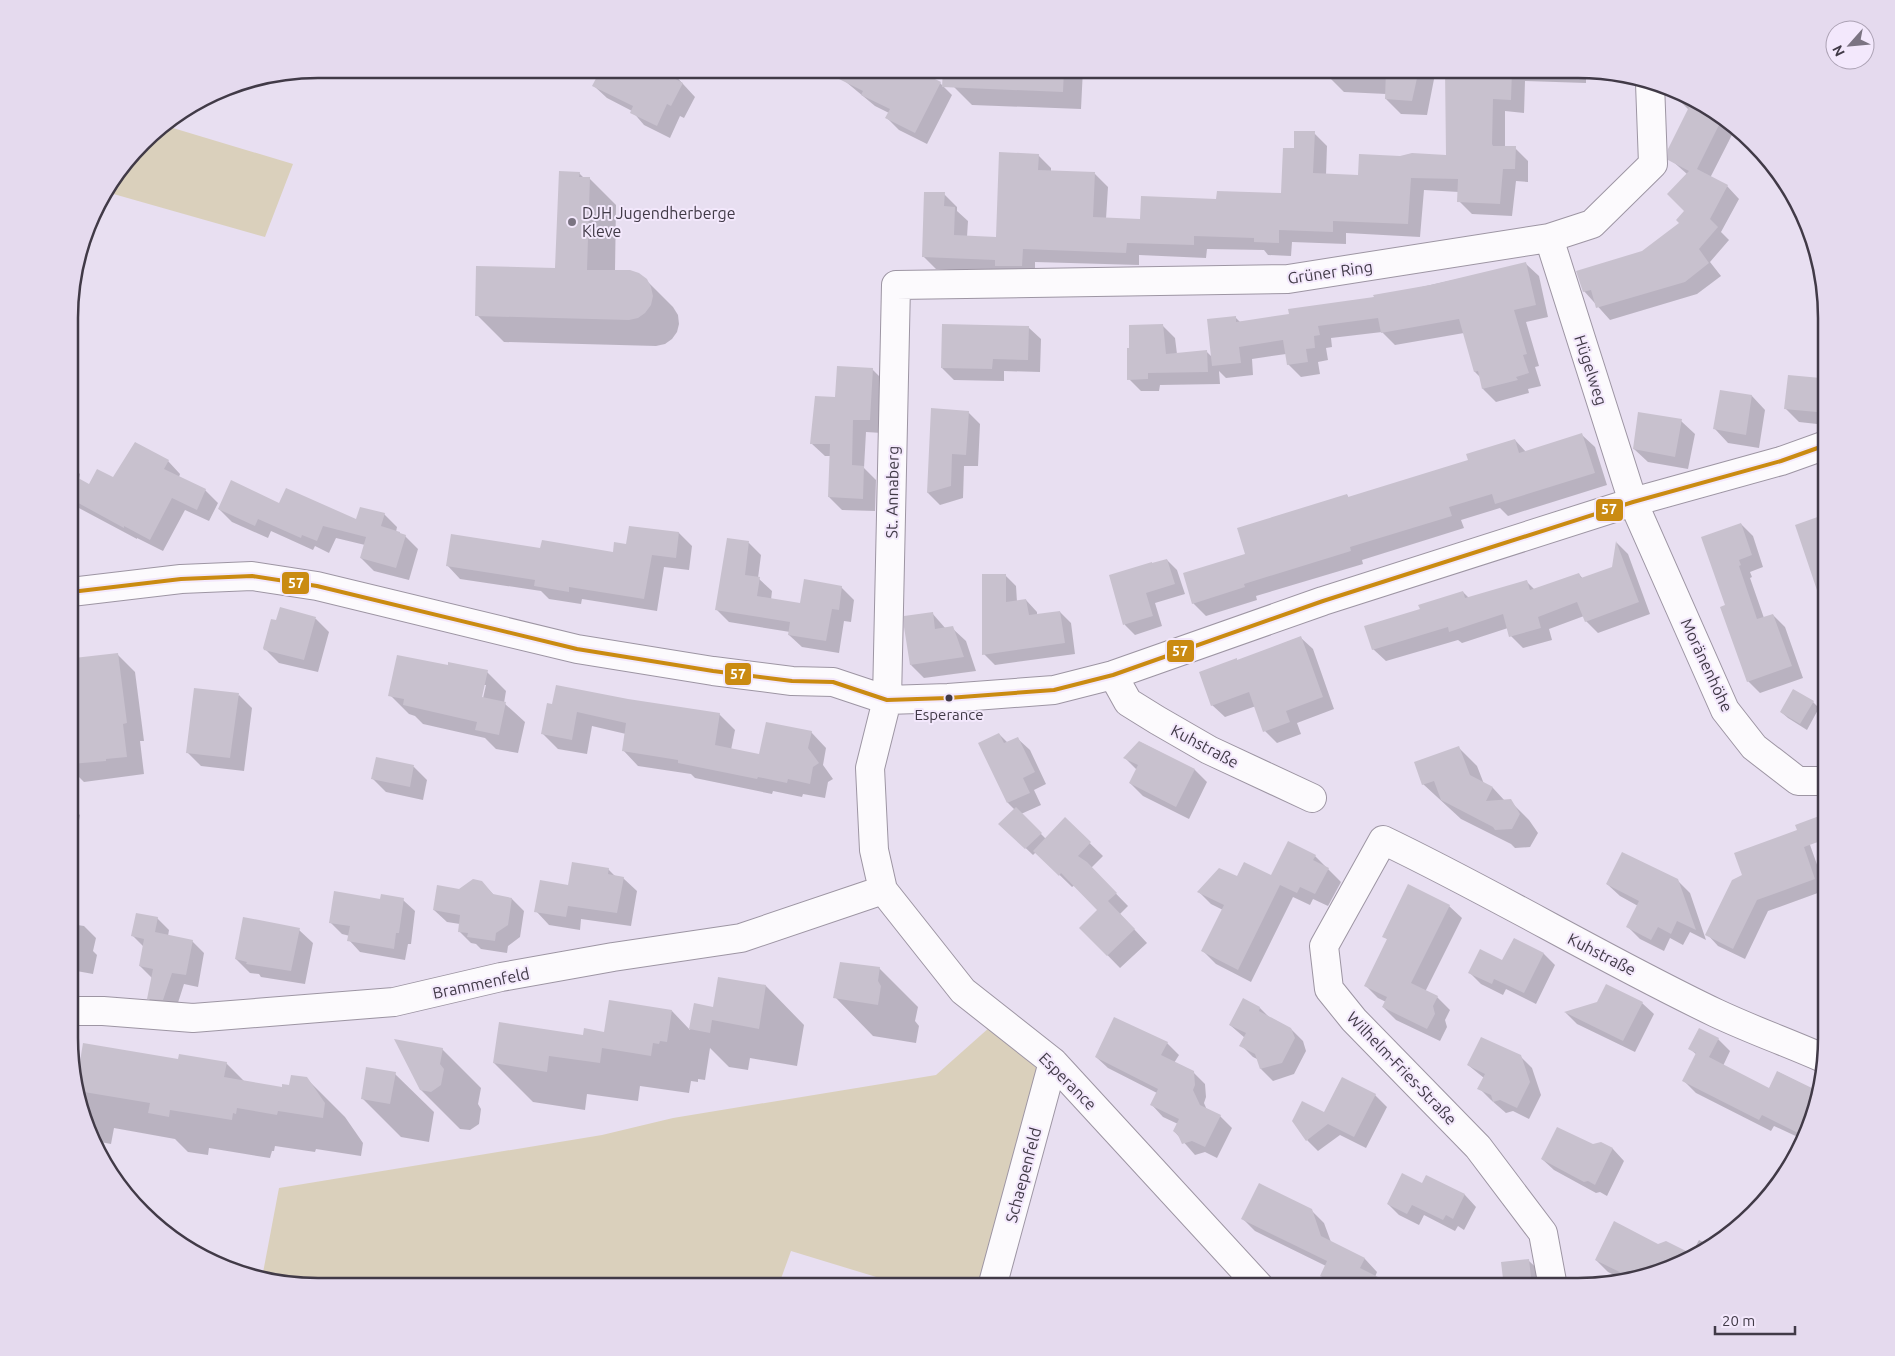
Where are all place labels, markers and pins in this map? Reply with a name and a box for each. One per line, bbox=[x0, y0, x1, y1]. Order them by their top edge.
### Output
place label: DJH Jugendherberge Kleve bbox=[582, 204, 736, 240]
marker: DJH Jugendherberge Kleve bbox=[566, 216, 578, 228]
marker: Esperance bbox=[944, 693, 954, 703]
place label: Esperance bbox=[914, 706, 984, 723]

